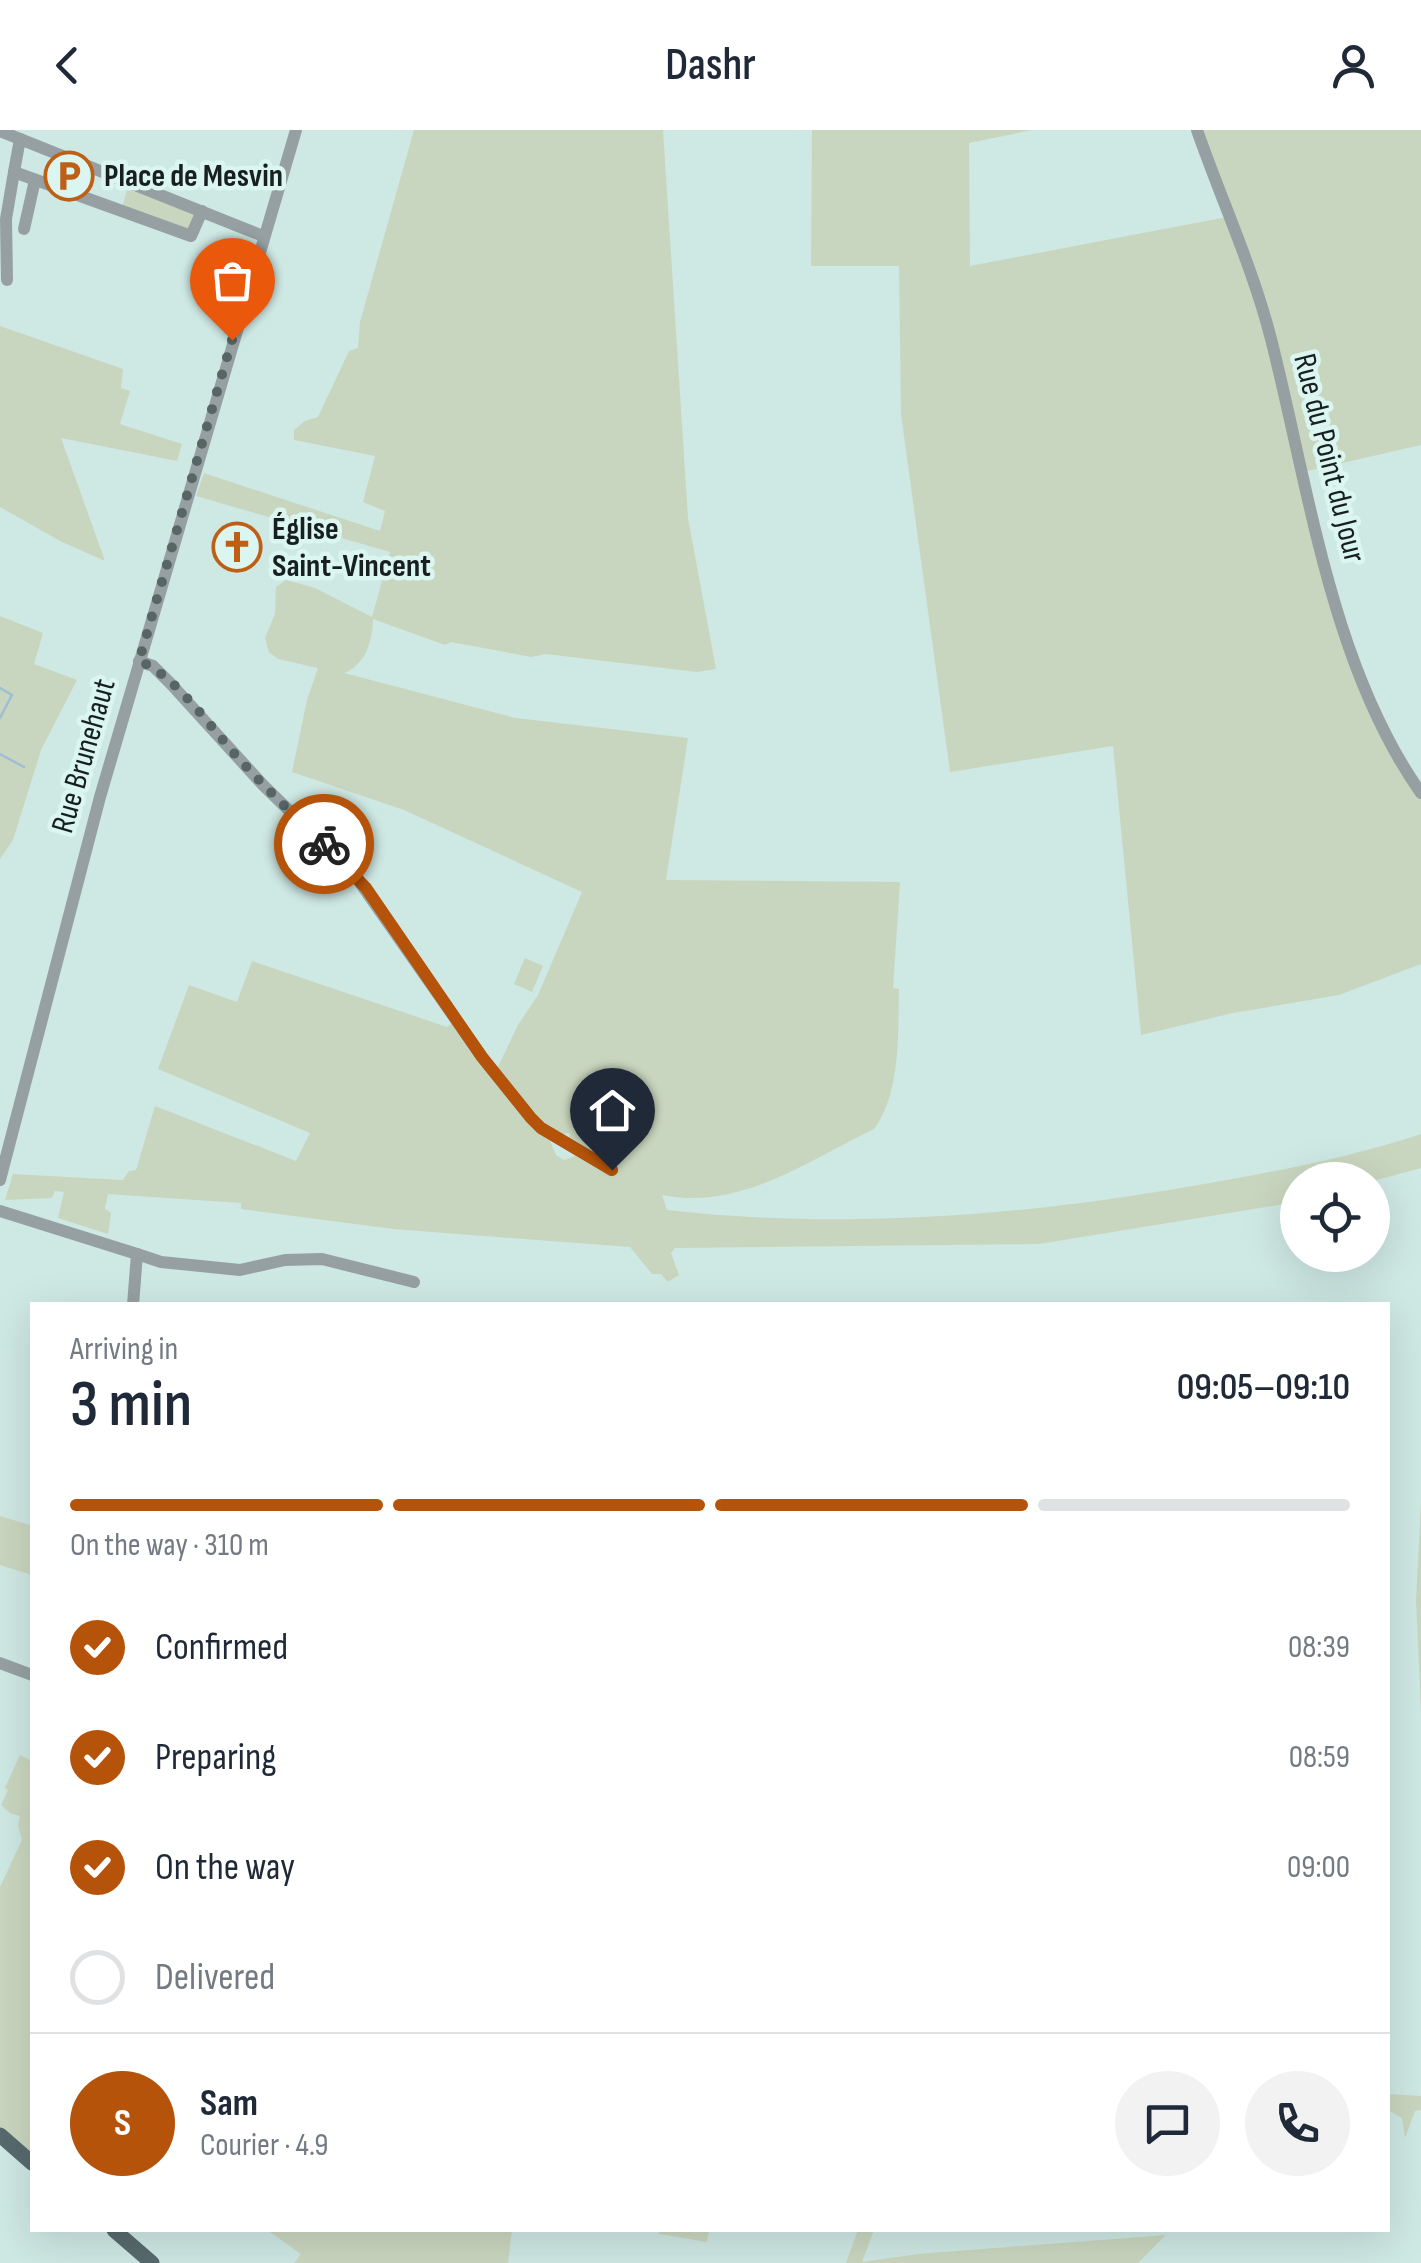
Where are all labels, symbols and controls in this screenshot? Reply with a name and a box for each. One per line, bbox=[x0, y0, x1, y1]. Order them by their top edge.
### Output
icon: back bbox=[40, 38, 95, 93]
text: Dashr bbox=[665, 38, 756, 93]
icon: person bbox=[1326, 38, 1381, 93]
parking icon: Place de Mesvin bbox=[43, 150, 95, 202]
place label: Place de Mesvin bbox=[104, 157, 283, 196]
pin bbox=[190, 238, 275, 341]
icon: bag bbox=[205, 253, 260, 308]
street label: Rue du Point du Jour bbox=[1284, 350, 1374, 566]
place label: Église Saint-Vincent bbox=[272, 510, 431, 586]
church icon: Église Saint-Vincent bbox=[211, 521, 263, 573]
street label: Rue Brunehaut bbox=[43, 674, 125, 838]
courier bbox=[274, 794, 374, 894]
icon: bike bbox=[297, 817, 352, 872]
pin bbox=[570, 1068, 655, 1171]
icon: home bbox=[585, 1083, 640, 1138]
map controls bbox=[1280, 1162, 1390, 1272]
button: locate bbox=[1280, 1162, 1390, 1272]
text: Arriving in bbox=[70, 1330, 178, 1369]
text: 09:05–09:10 bbox=[1177, 1365, 1350, 1410]
text: 3 min bbox=[70, 1367, 192, 1445]
text: On the way · 310 m bbox=[70, 1526, 269, 1565]
icon: check bbox=[70, 1620, 125, 1675]
text: Confirmed bbox=[155, 1625, 288, 1670]
text: 08:39 bbox=[1288, 1628, 1350, 1667]
icon: check bbox=[70, 1730, 125, 1785]
text: Preparing bbox=[155, 1735, 276, 1780]
text: 08:59 bbox=[1289, 1738, 1350, 1777]
icon: check bbox=[70, 1840, 125, 1895]
text: On the way bbox=[155, 1845, 295, 1890]
text: 09:00 bbox=[1287, 1848, 1350, 1887]
text: Delivered bbox=[155, 1955, 275, 2000]
button: chat bbox=[1115, 2071, 1220, 2176]
button: phone bbox=[1245, 2071, 1350, 2176]
text: Sam bbox=[200, 2081, 258, 2126]
text: S bbox=[114, 2101, 131, 2146]
text: Courier · 4.9 bbox=[200, 2126, 328, 2165]

